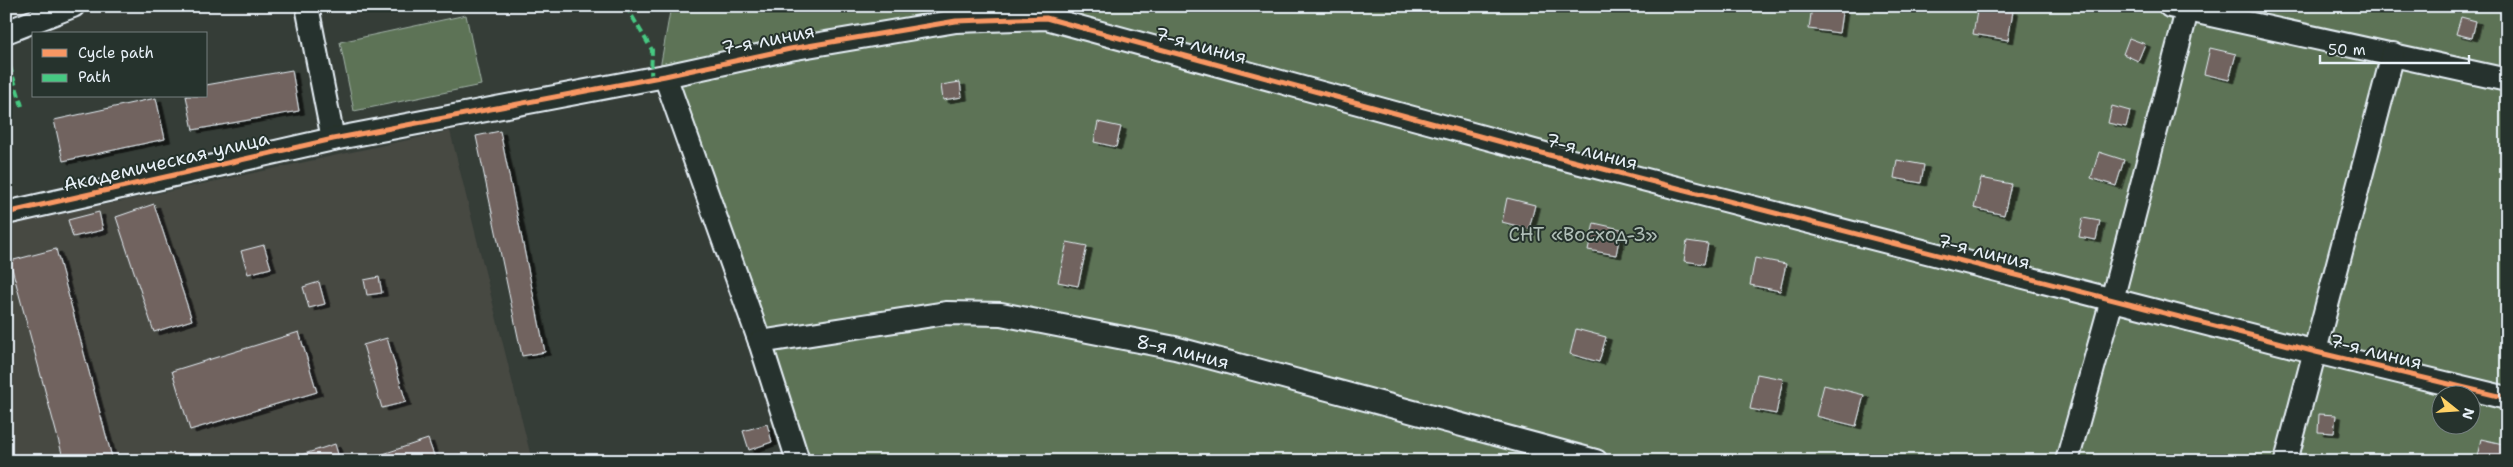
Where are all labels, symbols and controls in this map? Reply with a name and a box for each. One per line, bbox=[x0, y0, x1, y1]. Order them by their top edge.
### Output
street label: 7-я линия bbox=[719, 18, 817, 61]
street label: 7-я линия bbox=[1152, 21, 1250, 70]
legend bbox=[32, 32, 208, 98]
scale bar bbox=[2320, 32, 2469, 64]
text: 50 m bbox=[2328, 40, 2366, 60]
text: Cycle path bbox=[78, 43, 154, 63]
text: Path bbox=[78, 67, 111, 87]
street label: Академическая улица bbox=[61, 126, 272, 197]
street label: 7-я линия bbox=[1543, 127, 1641, 176]
park label: СНТ «Восход-3» bbox=[1508, 222, 1658, 247]
street label: 7-я линия bbox=[1935, 228, 2033, 275]
street label: 7-я линия bbox=[2327, 328, 2425, 375]
street label: 8-я линия bbox=[1134, 329, 1232, 375]
north arrow bbox=[2430, 384, 2480, 434]
text: N bbox=[2458, 406, 2479, 422]

